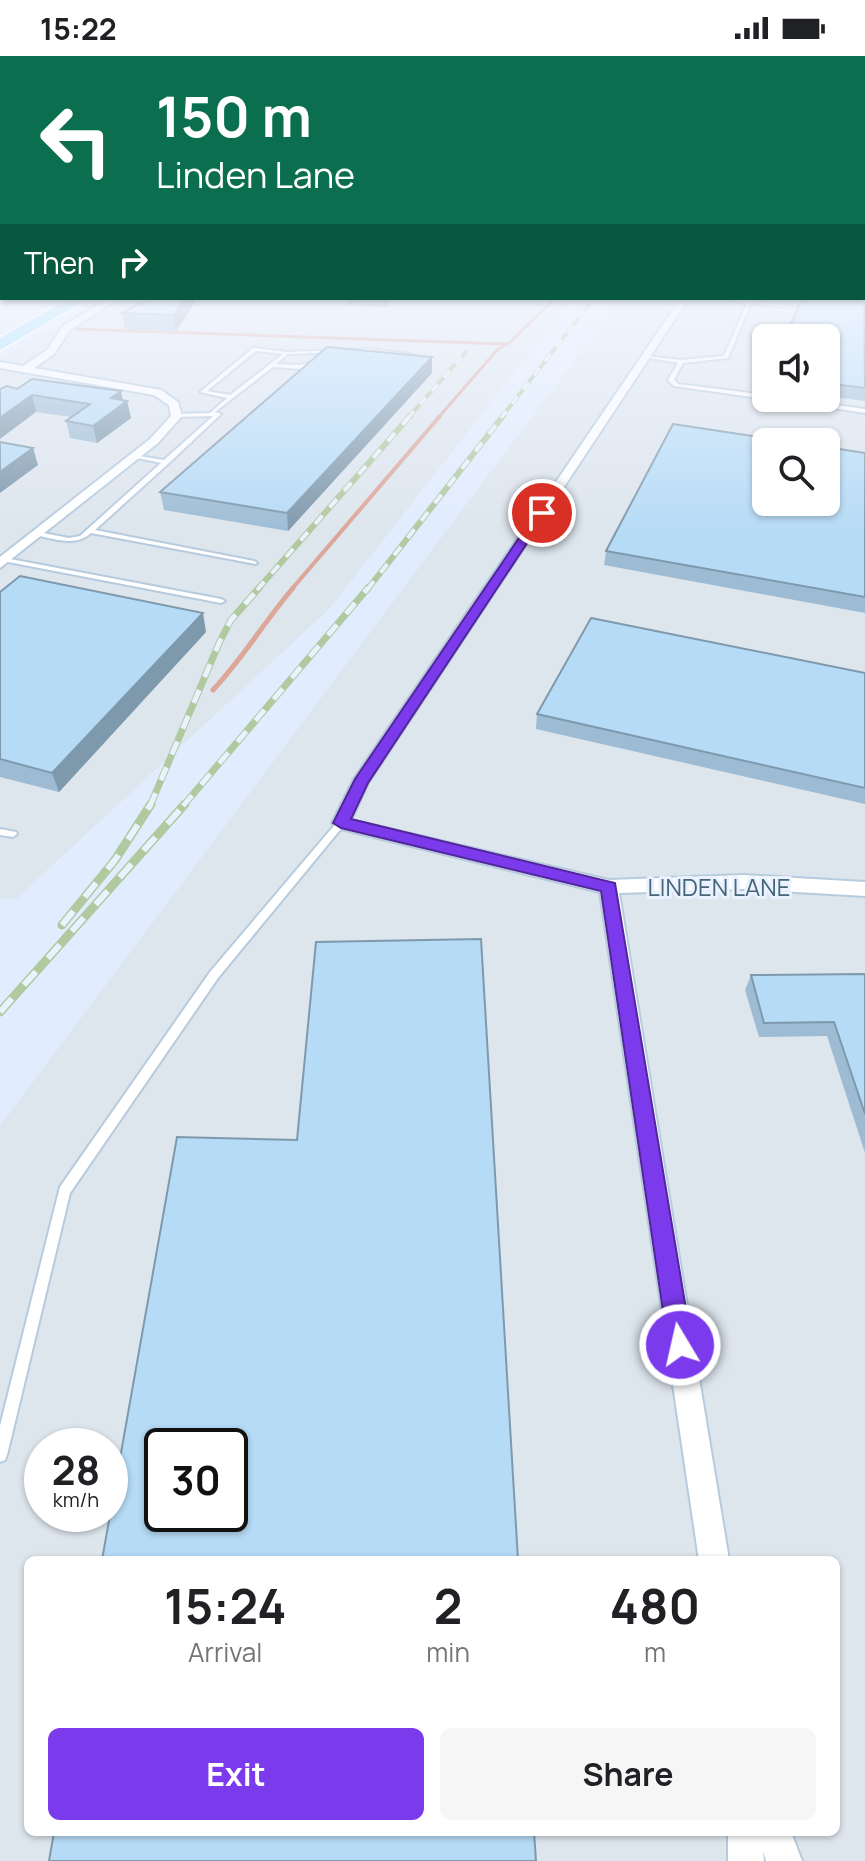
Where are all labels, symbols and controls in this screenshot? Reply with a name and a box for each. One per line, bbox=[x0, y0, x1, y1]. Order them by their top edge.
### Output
text: 15:22 bbox=[40, 8, 117, 49]
text: 150 m bbox=[156, 77, 312, 154]
icon: left bbox=[24, 88, 128, 192]
text: Linden Lane bbox=[156, 150, 355, 199]
icon: right bbox=[111, 240, 155, 284]
text: Then bbox=[24, 242, 95, 283]
map controls bbox=[752, 324, 840, 516]
button: sound bbox=[752, 324, 840, 412]
button: search bbox=[752, 428, 840, 516]
pin bbox=[508, 479, 576, 547]
icon: arrive bbox=[520, 491, 564, 535]
street label: LINDEN LANE bbox=[648, 870, 790, 903]
position arrow bbox=[638, 1303, 722, 1387]
speed limit sign: 30 bbox=[144, 1428, 248, 1532]
text: 28 bbox=[52, 1442, 100, 1497]
text: km/h bbox=[53, 1486, 99, 1513]
text: 15:24 bbox=[164, 1573, 286, 1638]
text: 2 bbox=[434, 1573, 462, 1638]
text: 480 bbox=[610, 1573, 700, 1638]
text: Arrival bbox=[188, 1634, 262, 1670]
text: min bbox=[426, 1634, 470, 1670]
text: m bbox=[644, 1634, 666, 1670]
button: Exit bbox=[48, 1728, 424, 1820]
button: Share bbox=[440, 1728, 816, 1820]

